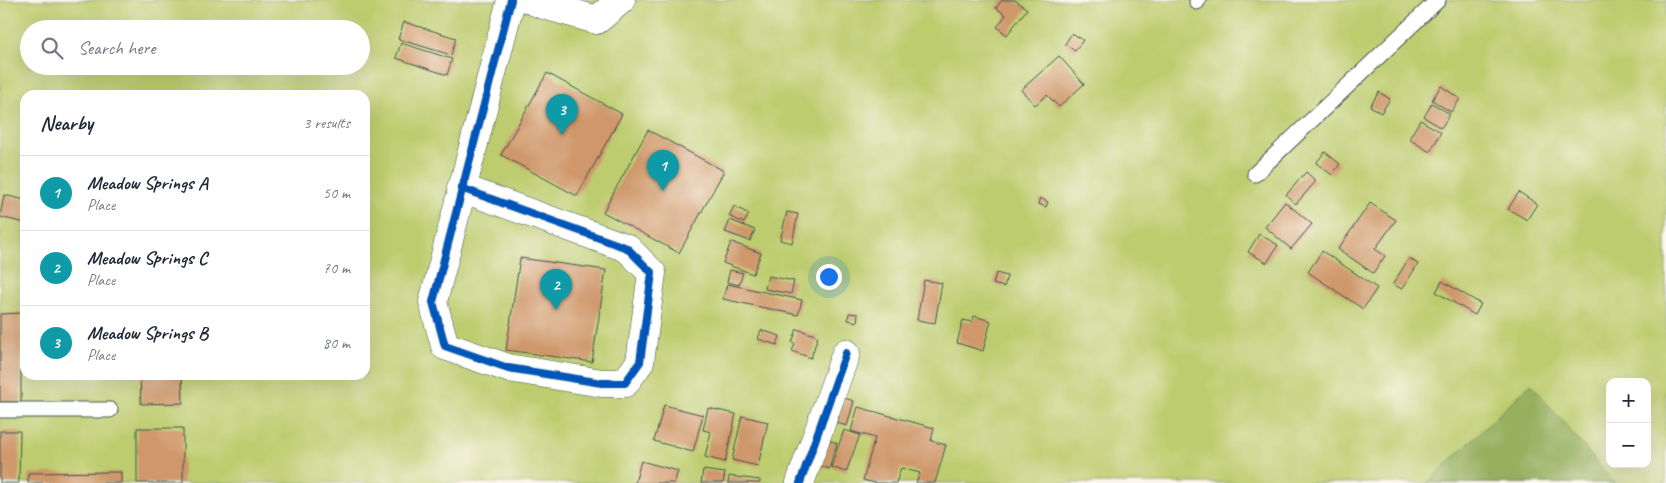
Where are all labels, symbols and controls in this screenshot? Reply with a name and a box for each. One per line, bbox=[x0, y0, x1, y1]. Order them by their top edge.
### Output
search box bbox=[20, 20, 370, 75]
icon: search bbox=[38, 34, 66, 62]
text: Search here bbox=[78, 36, 155, 60]
pin: 3 bbox=[546, 94, 578, 135]
text: Nearby bbox=[40, 110, 93, 136]
text: 3 results bbox=[303, 113, 350, 133]
pin: 1 bbox=[647, 150, 679, 191]
text: Meadow Springs A bbox=[87, 171, 208, 195]
text: 1 bbox=[52, 183, 60, 203]
text: 50 m bbox=[323, 183, 350, 203]
text: Place bbox=[87, 195, 115, 215]
text: Meadow Springs C bbox=[87, 246, 207, 270]
text: 2 bbox=[52, 258, 60, 278]
text: 70 m bbox=[323, 258, 350, 278]
your location bbox=[816, 264, 842, 290]
pin: 2 bbox=[540, 269, 572, 310]
text: Place bbox=[87, 270, 115, 290]
text: Meadow Springs B bbox=[87, 321, 208, 345]
text: 3 bbox=[52, 333, 60, 353]
text: 80 m bbox=[323, 333, 350, 353]
text: Place bbox=[87, 345, 115, 365]
map controls bbox=[1606, 378, 1651, 468]
button: + bbox=[1606, 378, 1651, 423]
button: − bbox=[1606, 423, 1651, 468]

